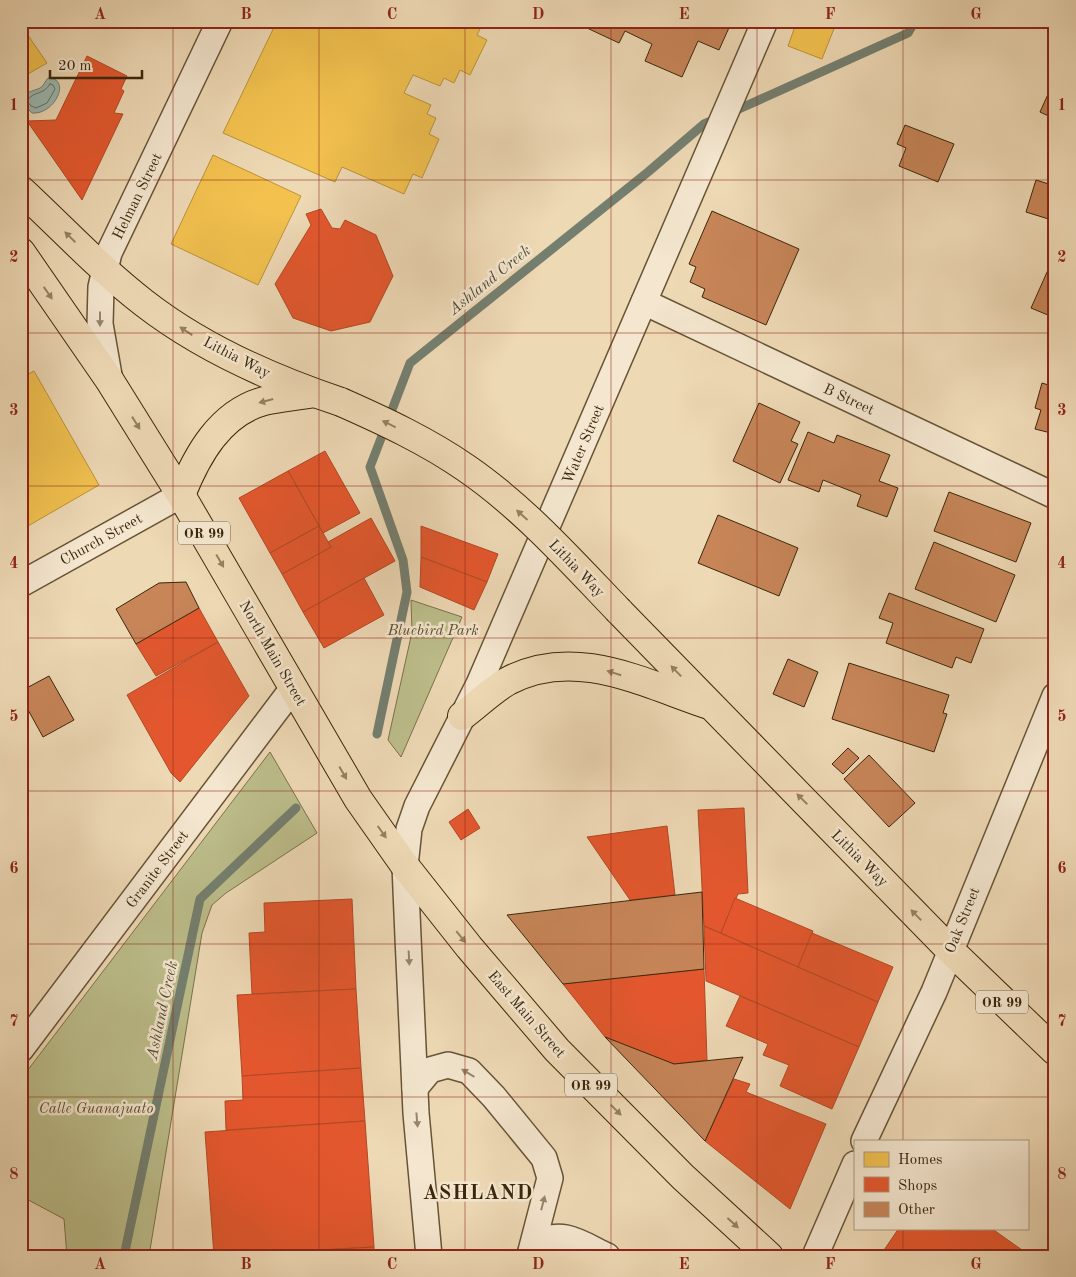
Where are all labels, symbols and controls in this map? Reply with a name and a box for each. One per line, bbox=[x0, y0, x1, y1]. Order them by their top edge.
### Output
text: A bbox=[94, 7, 106, 23]
text: B bbox=[240, 7, 252, 23]
text: C bbox=[387, 7, 397, 23]
text: D bbox=[532, 7, 544, 23]
text: E bbox=[678, 7, 690, 23]
text: F bbox=[825, 7, 836, 23]
text: G bbox=[970, 7, 982, 23]
scale bar bbox=[50, 48, 142, 80]
text: 20 m bbox=[58, 59, 92, 74]
text: 1 bbox=[9, 98, 19, 114]
text: 1 bbox=[1057, 98, 1067, 114]
street label: Helman Street bbox=[111, 151, 166, 242]
one-way arrow bbox=[64, 231, 76, 243]
water label: Ashland Creek bbox=[445, 243, 534, 319]
text: 2 bbox=[9, 250, 19, 266]
text: 2 bbox=[1057, 250, 1067, 266]
one-way arrow bbox=[43, 286, 53, 300]
one-way arrow bbox=[96, 311, 104, 327]
one-way arrow bbox=[179, 326, 192, 335]
street label: Lithia Way bbox=[200, 335, 272, 382]
street label: B Street bbox=[821, 382, 876, 419]
one-way arrow bbox=[258, 398, 273, 406]
text: 3 bbox=[9, 403, 19, 419]
street label: Water Street bbox=[561, 403, 608, 486]
text: 3 bbox=[1057, 403, 1067, 419]
one-way arrow bbox=[131, 416, 140, 429]
one-way arrow bbox=[382, 420, 396, 428]
one-way arrow bbox=[517, 509, 529, 521]
street label: Church Street bbox=[58, 512, 145, 569]
road number: OR 99 bbox=[178, 522, 230, 544]
street label: Lithia Way bbox=[545, 538, 607, 601]
one-way arrow bbox=[216, 554, 224, 569]
text: 4 bbox=[9, 556, 19, 572]
text: 4 bbox=[1057, 556, 1067, 572]
street label: North Main Street bbox=[235, 599, 308, 709]
park label: Bluebird Park bbox=[386, 624, 479, 639]
one-way arrow bbox=[670, 665, 682, 677]
one-way arrow bbox=[606, 668, 621, 676]
text: 5 bbox=[9, 709, 19, 725]
text: 5 bbox=[1057, 709, 1067, 725]
one-way arrow bbox=[338, 767, 347, 780]
one-way arrow bbox=[797, 793, 809, 805]
one-way arrow bbox=[377, 826, 387, 839]
street label: Granite Street bbox=[124, 828, 192, 911]
street label: Lithia Way bbox=[828, 828, 890, 890]
text: 6 bbox=[9, 861, 19, 877]
text: 6 bbox=[1057, 861, 1067, 877]
street label: Oak Street bbox=[943, 885, 983, 956]
one-way arrow bbox=[911, 909, 923, 921]
one-way arrow bbox=[455, 930, 466, 943]
one-way arrow bbox=[405, 950, 413, 966]
water label: Ashland Creek bbox=[144, 959, 181, 1062]
street label: East Main Street bbox=[484, 969, 568, 1061]
road number: OR 99 bbox=[976, 990, 1028, 1014]
text: 7 bbox=[9, 1014, 19, 1030]
text: 7 bbox=[1057, 1014, 1067, 1030]
one-way arrow bbox=[461, 1068, 474, 1077]
road number: OR 99 bbox=[565, 1074, 617, 1096]
park label: Calle Guanajuato bbox=[39, 1102, 153, 1117]
one-way arrow bbox=[610, 1104, 622, 1116]
one-way arrow bbox=[413, 1112, 421, 1128]
legend bbox=[854, 1140, 1028, 1230]
text: Homes bbox=[898, 1153, 943, 1168]
text: 8 bbox=[9, 1167, 19, 1183]
text: 8 bbox=[1057, 1167, 1067, 1183]
text: Shops bbox=[898, 1179, 937, 1194]
district label: ASHLAND bbox=[423, 1184, 533, 1204]
one-way arrow bbox=[539, 1196, 547, 1211]
text: Other bbox=[898, 1203, 935, 1218]
one-way arrow bbox=[726, 1217, 738, 1229]
text: A bbox=[94, 1257, 106, 1273]
text: B bbox=[240, 1257, 252, 1273]
text: C bbox=[387, 1257, 397, 1273]
text: D bbox=[532, 1257, 544, 1273]
text: E bbox=[678, 1257, 690, 1273]
text: F bbox=[825, 1257, 836, 1273]
text: G bbox=[970, 1257, 982, 1273]

